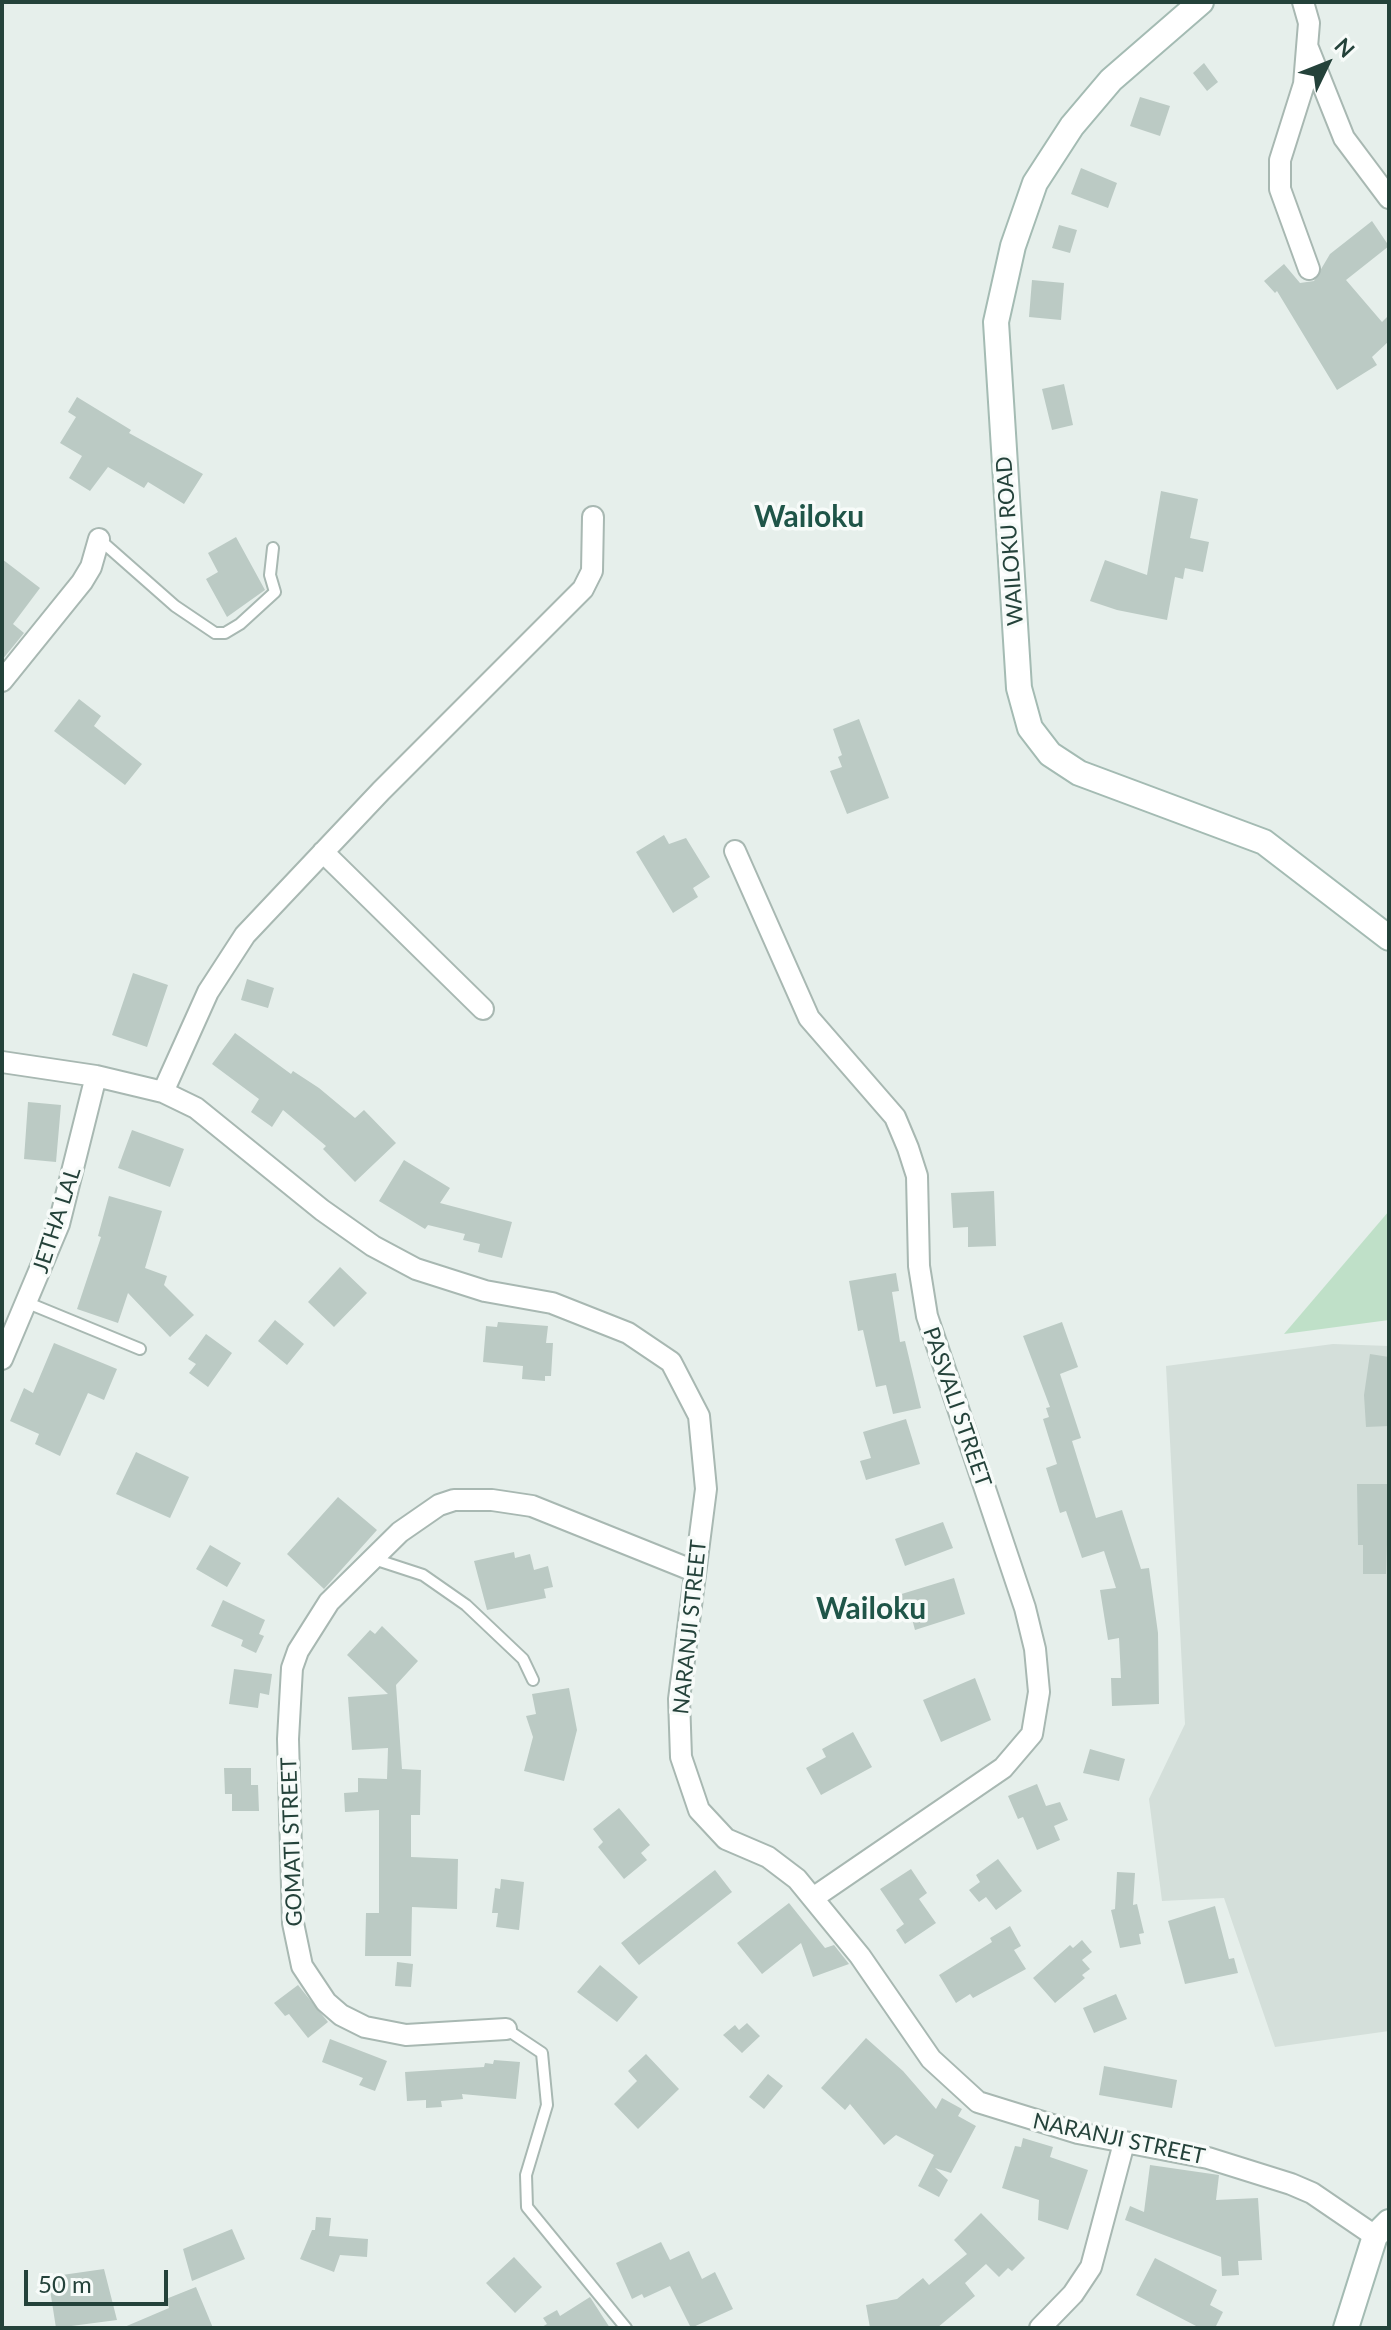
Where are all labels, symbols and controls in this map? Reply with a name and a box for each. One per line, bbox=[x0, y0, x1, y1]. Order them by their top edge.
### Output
north arrow bbox=[1287, 24, 1367, 104]
text: N bbox=[1329, 32, 1361, 63]
street label: WAILOKU ROAD bbox=[991, 455, 1029, 627]
district label: Wailoku bbox=[754, 499, 864, 535]
street label: JETHA LAL bbox=[27, 1164, 87, 1276]
street label: PASVALI STREET bbox=[917, 1324, 997, 1490]
street label: NARANJI STREET bbox=[668, 1538, 712, 1716]
district label: Wailoku bbox=[816, 1591, 926, 1627]
street label: GOMATI STREET bbox=[276, 1757, 308, 1927]
street label: NARANJI STREET bbox=[1030, 2108, 1208, 2170]
scale bar bbox=[28, 2254, 172, 2304]
text: 50 m bbox=[38, 2269, 92, 2298]

